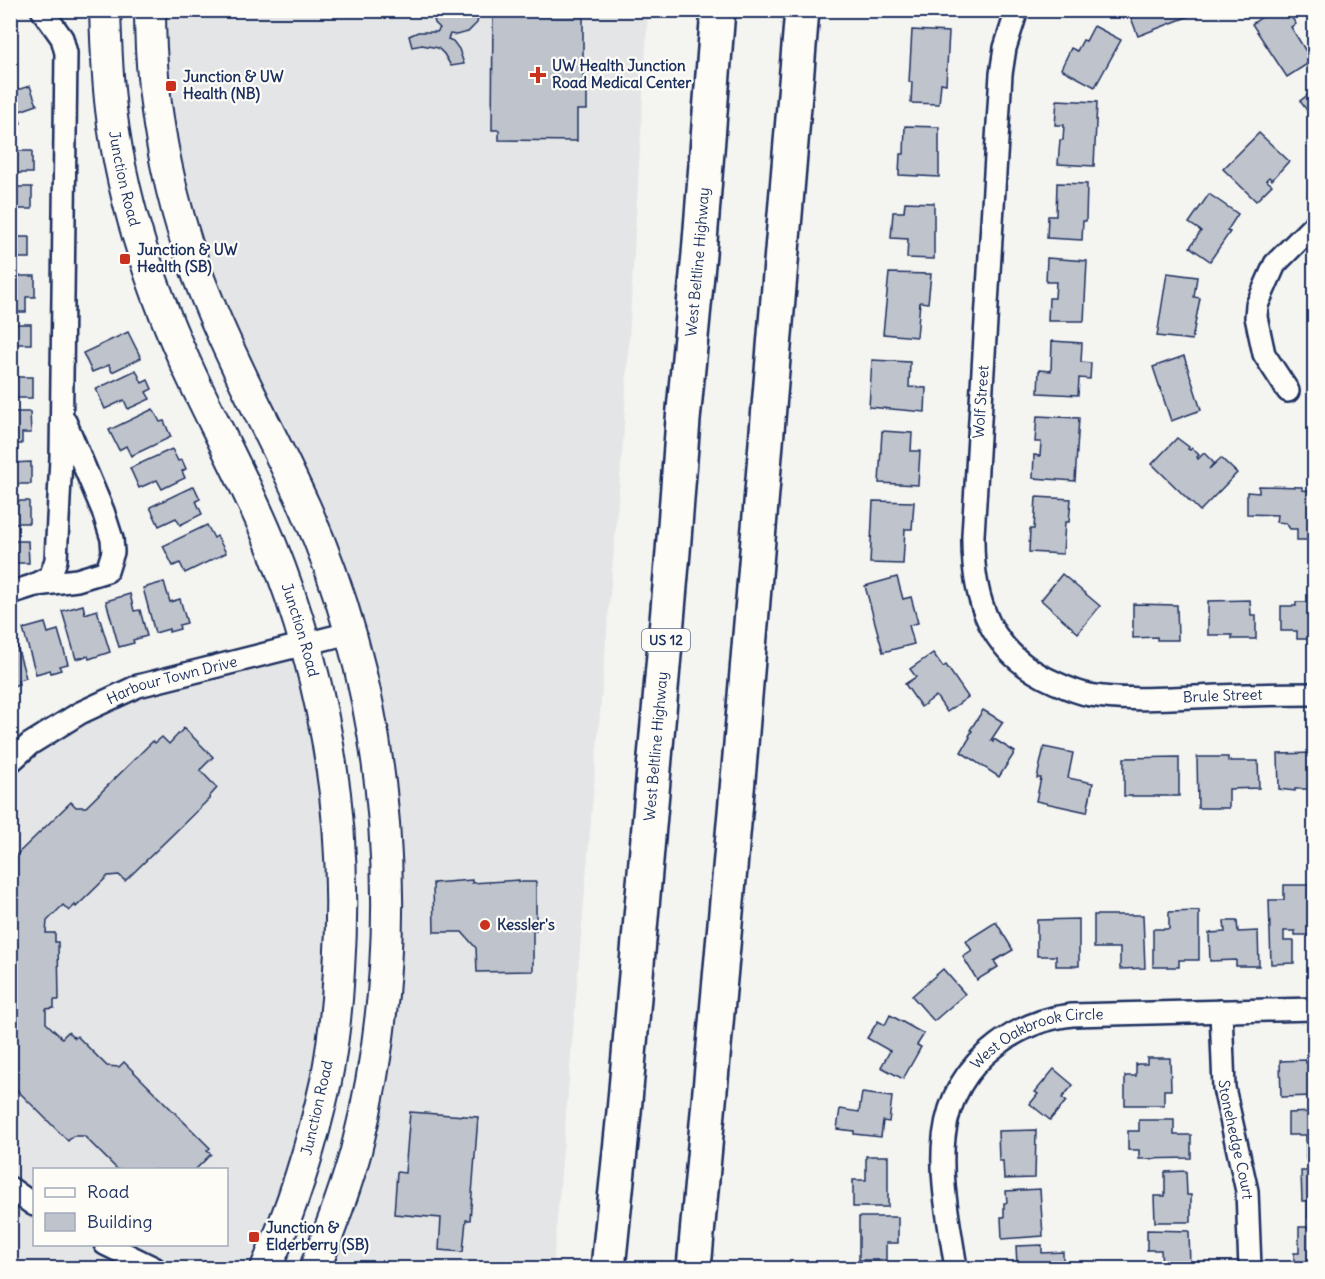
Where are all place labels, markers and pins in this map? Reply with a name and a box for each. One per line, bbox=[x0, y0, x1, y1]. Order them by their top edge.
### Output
place label: UW Health Junction Road Medical Center bbox=[552, 56, 692, 92]
marker: UW Health Junction Road Medical Center bbox=[529, 66, 547, 84]
place label: Junction & UW Health (NB) bbox=[183, 67, 284, 104]
marker: Junction & UW Health (NB) bbox=[164, 79, 178, 93]
place label: Junction & UW Health (SB) bbox=[137, 240, 238, 277]
marker: Junction & UW Health (SB) bbox=[118, 252, 132, 266]
place label: Kessler's bbox=[497, 915, 555, 934]
marker: Kessler's bbox=[478, 918, 492, 932]
place label: Junction & Elderberry (SB) bbox=[266, 1218, 369, 1255]
marker: Junction & Elderberry (SB) bbox=[247, 1230, 261, 1244]

